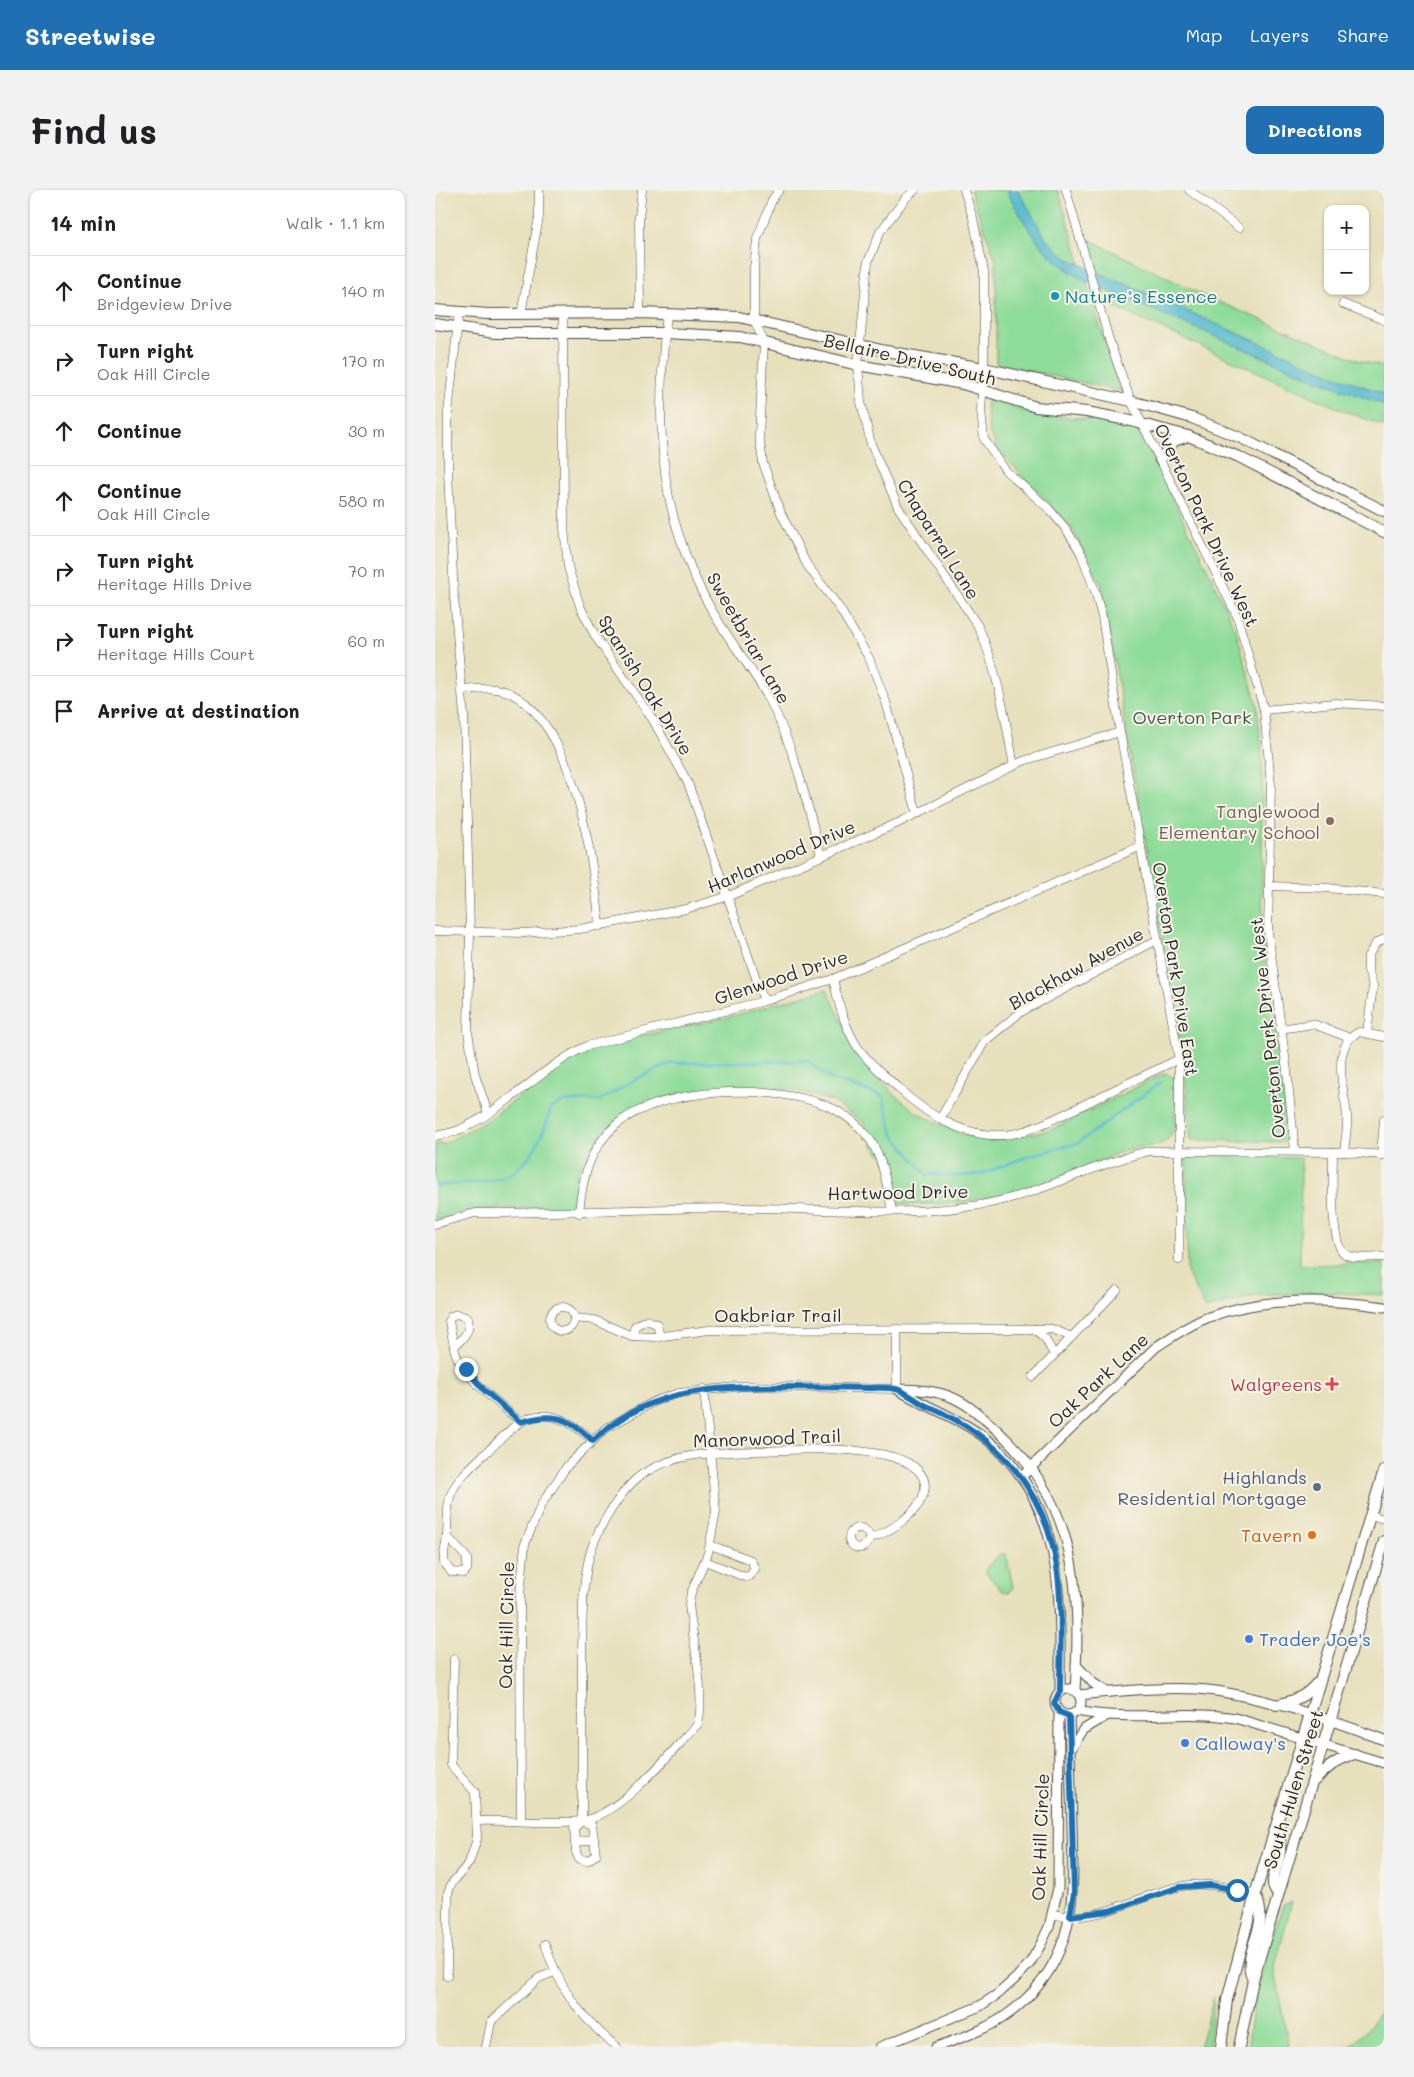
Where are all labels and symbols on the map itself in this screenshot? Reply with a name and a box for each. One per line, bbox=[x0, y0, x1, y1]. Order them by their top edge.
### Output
place label: Nature’s Essence bbox=[1065, 284, 1218, 308]
marker: Nature’s Essence bbox=[1049, 290, 1061, 302]
street label: Bellaire Drive South bbox=[822, 328, 998, 390]
street label: Overton Park Drive West bbox=[1149, 419, 1265, 631]
street label: Chaparral Lane bbox=[892, 474, 986, 604]
street label: Sweetbriar Lane bbox=[702, 568, 796, 708]
street label: Spanish Oak Drive bbox=[593, 610, 699, 760]
park label: Overton Park bbox=[1132, 705, 1252, 729]
place label: Tanglewood Elementary School bbox=[1159, 799, 1320, 844]
street label: Harlanwood Drive bbox=[703, 814, 859, 898]
marker: Tanglewood Elementary School bbox=[1324, 815, 1336, 827]
street label: Overton Park Drive East bbox=[1147, 860, 1205, 1078]
street label: Overton Park Drive West bbox=[1243, 916, 1291, 1140]
street label: Blackhaw Avenue bbox=[1004, 921, 1148, 1015]
street label: Glenwood Drive bbox=[711, 944, 851, 1010]
street label: Hartwood Drive bbox=[827, 1179, 969, 1205]
street label: Oakbriar Trail bbox=[714, 1303, 842, 1327]
street label: Oak Park Lane bbox=[1043, 1327, 1153, 1433]
route end bbox=[455, 1358, 478, 1381]
place label: Walgreens bbox=[1230, 1372, 1322, 1396]
marker: Walgreens bbox=[1326, 1378, 1338, 1390]
street label: Manorwood Trail bbox=[693, 1423, 841, 1453]
place label: Highlands Residential Mortgage bbox=[1117, 1465, 1307, 1510]
marker: Highlands Residential Mortgage bbox=[1311, 1481, 1323, 1493]
place label: Tavern bbox=[1241, 1523, 1302, 1547]
marker: Tavern bbox=[1306, 1529, 1318, 1541]
street label: Oak Hill Circle bbox=[493, 1561, 519, 1689]
place label: Trader Joe's bbox=[1259, 1627, 1371, 1651]
marker: Trader Joe's bbox=[1243, 1633, 1255, 1645]
street label: South Hulen Street bbox=[1257, 1706, 1329, 1872]
place label: Calloway's bbox=[1195, 1731, 1286, 1755]
marker: Calloway's bbox=[1179, 1737, 1191, 1749]
street label: Oak Hill Circle bbox=[1026, 1773, 1054, 1901]
route start bbox=[1226, 1879, 1249, 1902]

